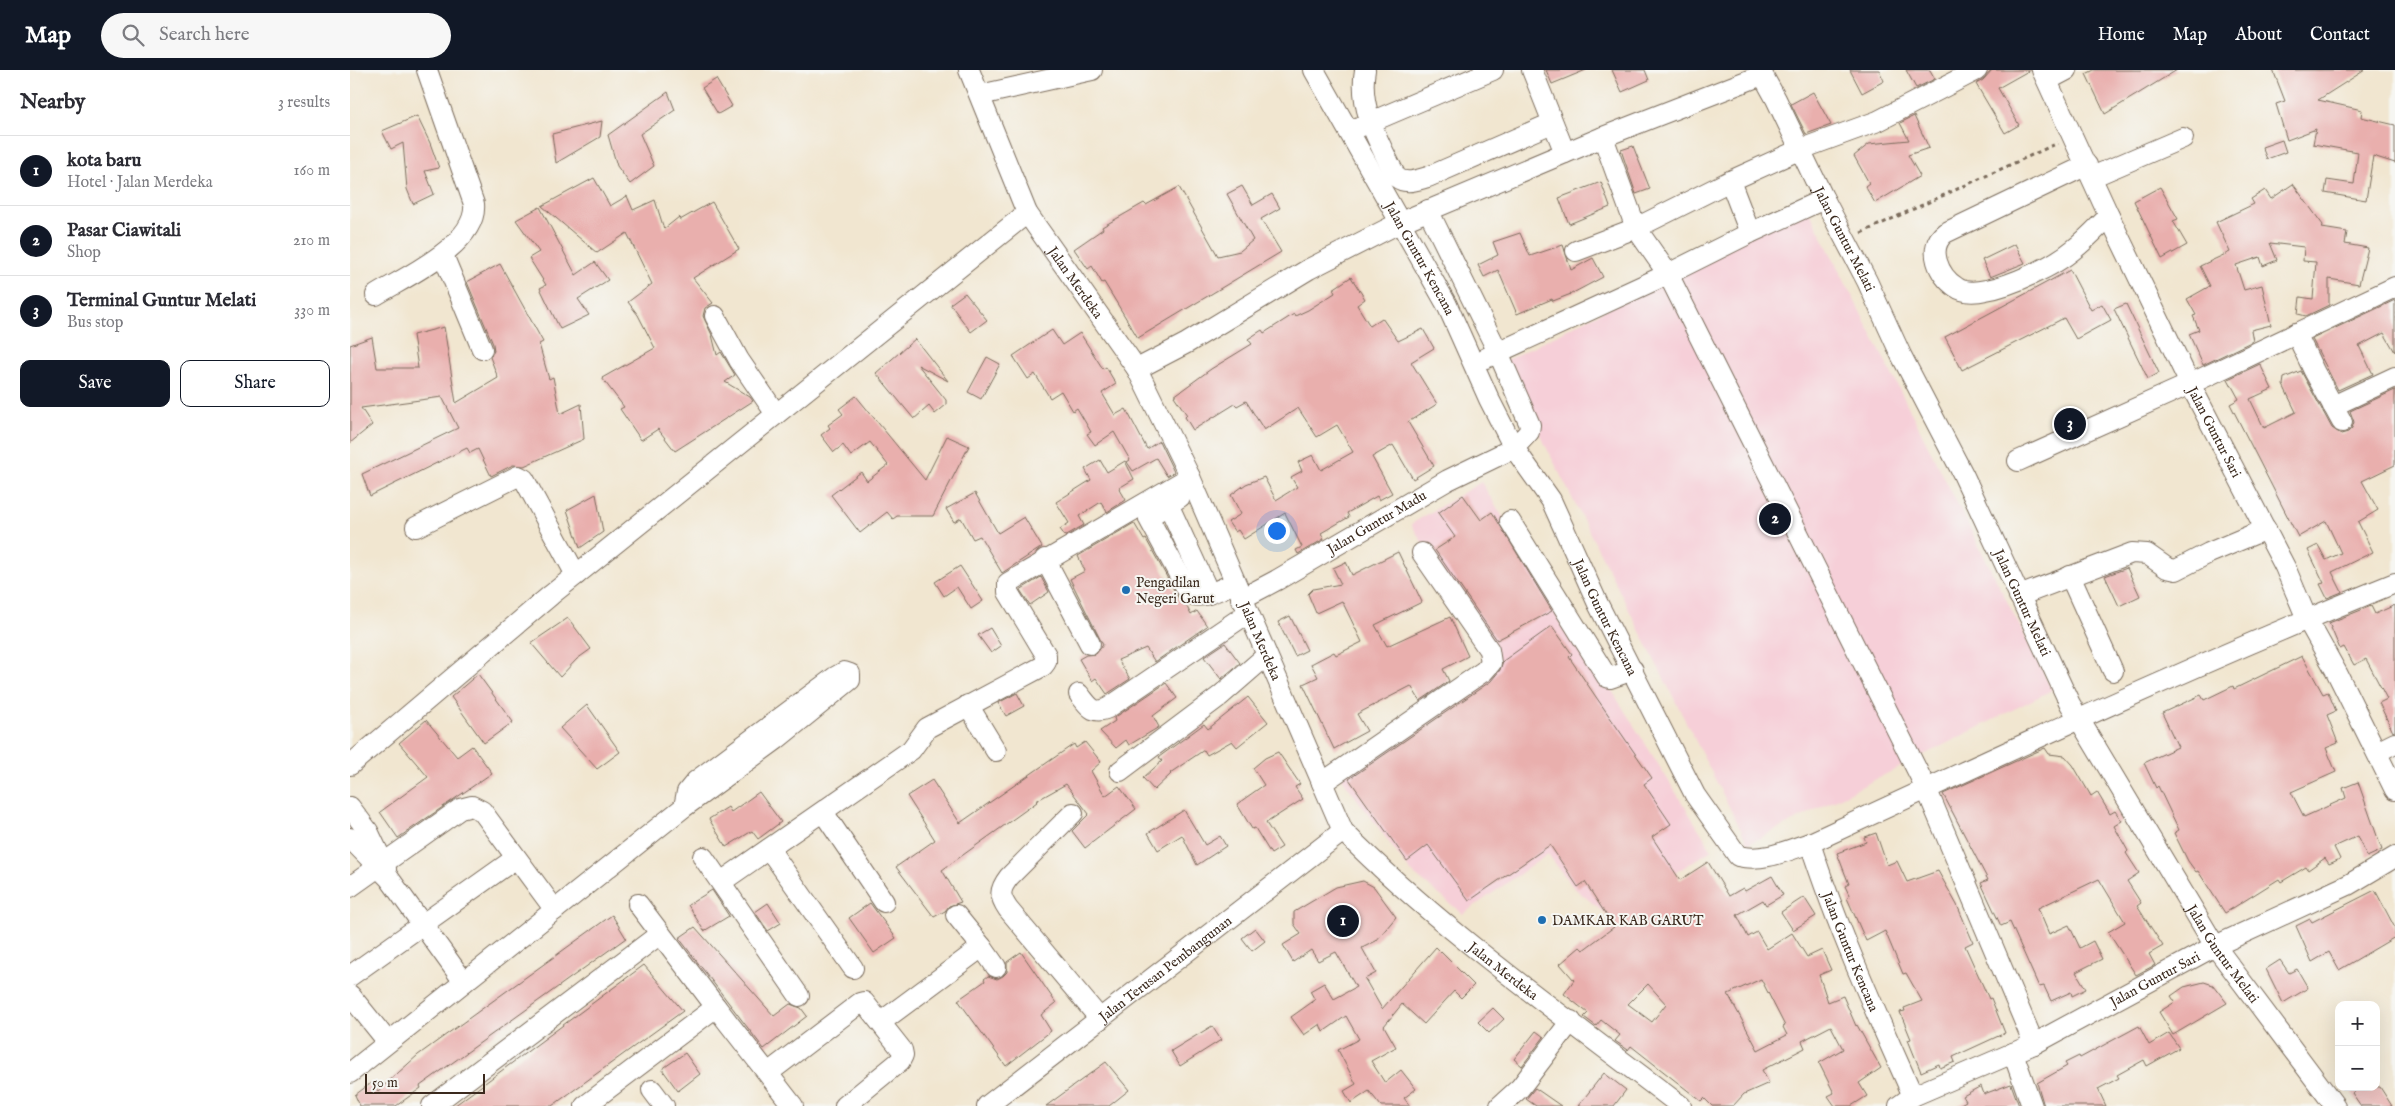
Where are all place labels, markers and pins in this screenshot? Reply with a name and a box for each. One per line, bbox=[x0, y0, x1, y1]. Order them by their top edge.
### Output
pin: 3 bbox=[2054, 405, 2086, 443]
pin: 2 bbox=[1759, 500, 1791, 538]
place label: Pengadilan Negeri Garut bbox=[1136, 574, 1215, 608]
marker: Pengadilan Negeri Garut bbox=[1120, 584, 1132, 596]
pin: 1 bbox=[1327, 902, 1359, 940]
place label: DAMKAR KAB GARUT bbox=[1552, 912, 1704, 930]
marker: DAMKAR KAB GARUT bbox=[1536, 914, 1548, 926]

